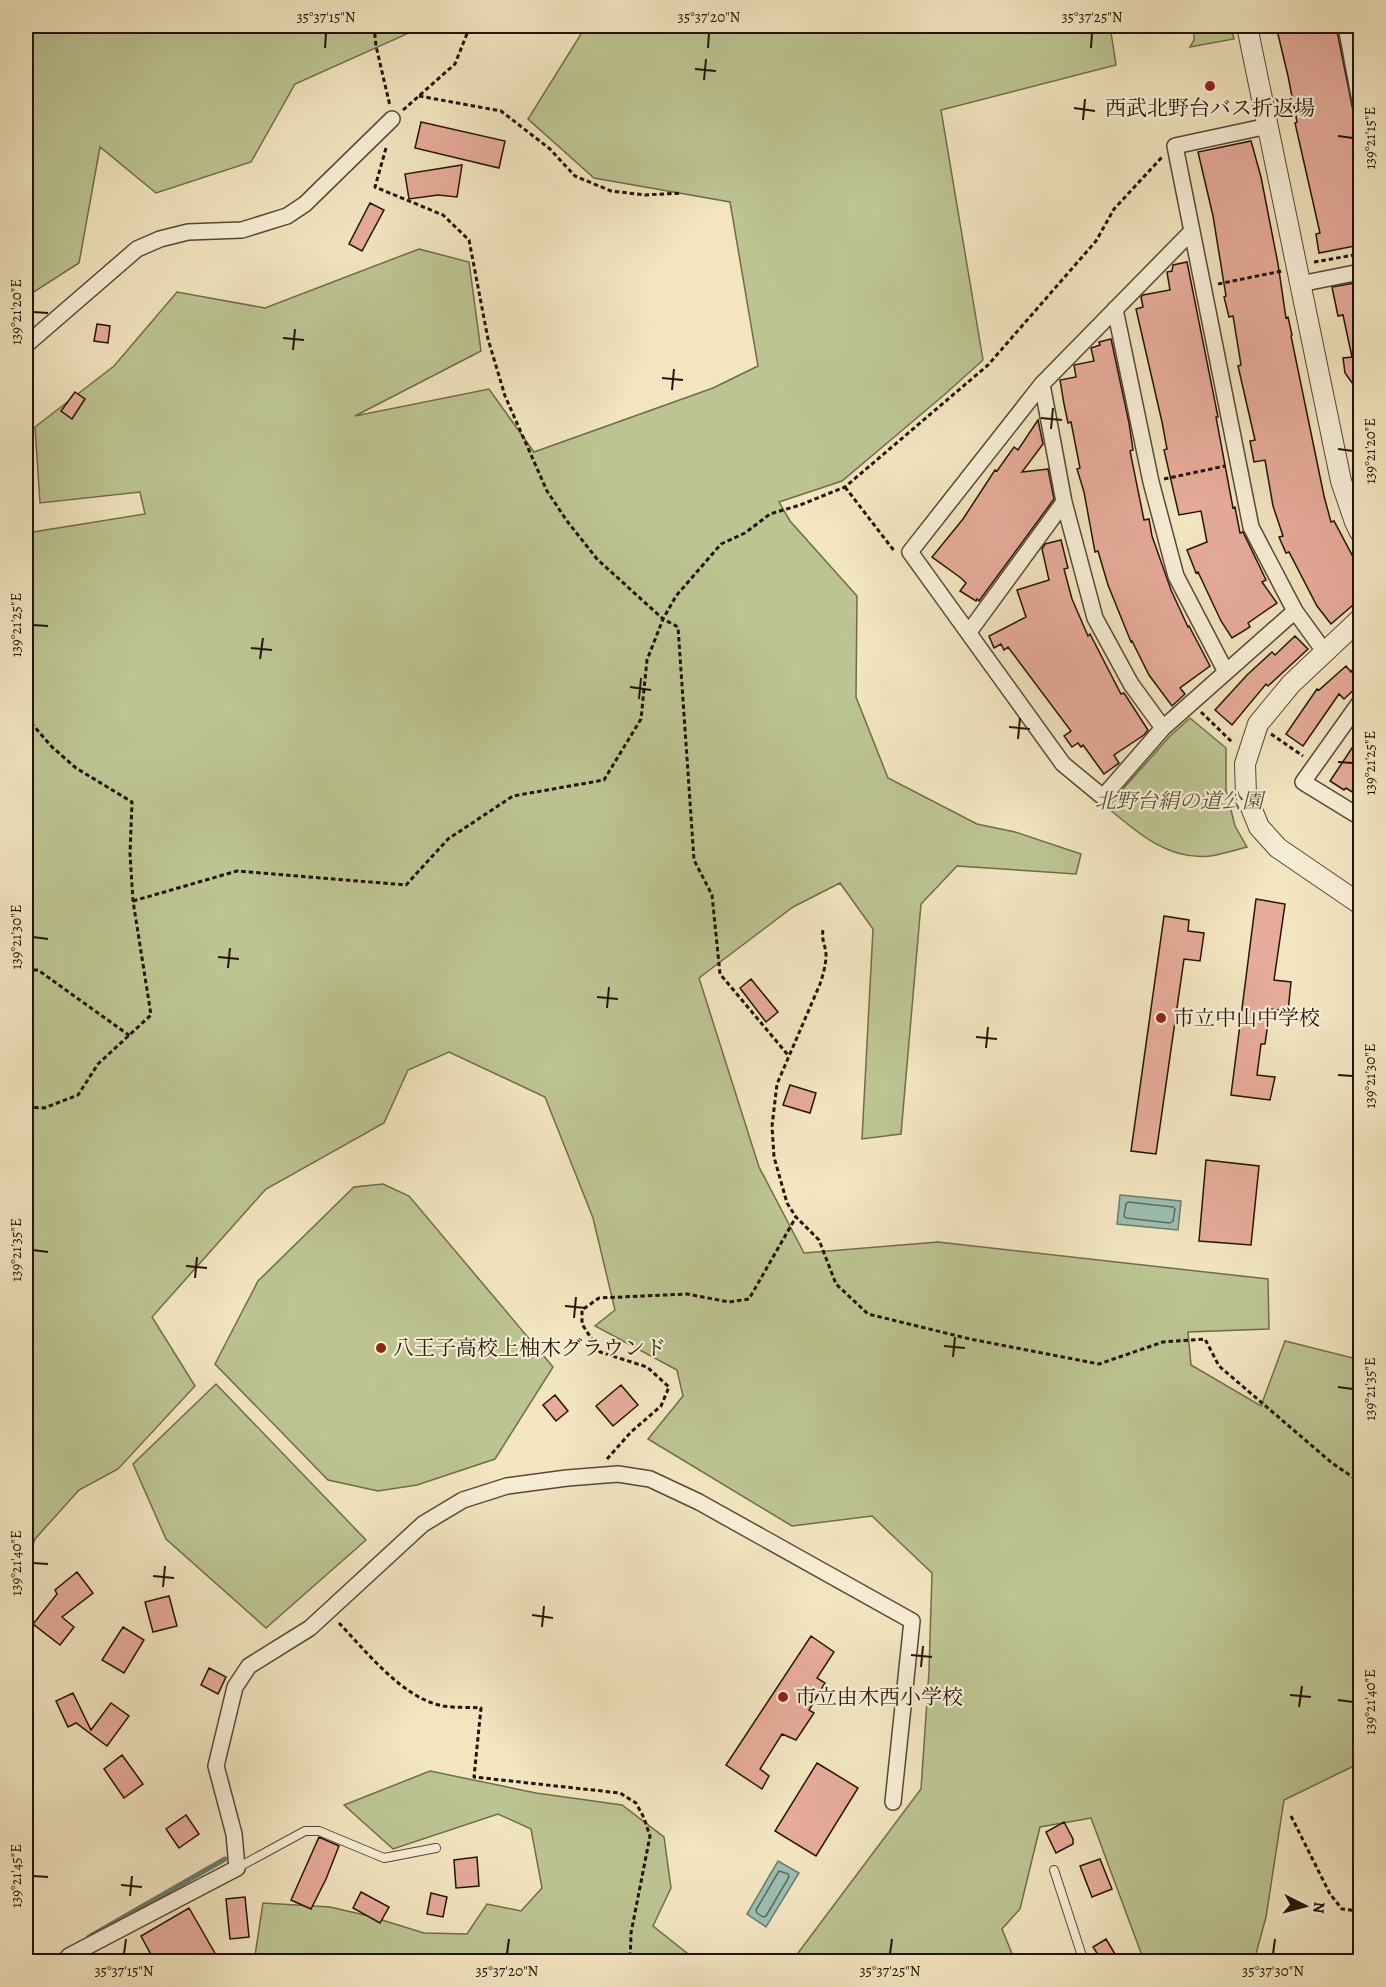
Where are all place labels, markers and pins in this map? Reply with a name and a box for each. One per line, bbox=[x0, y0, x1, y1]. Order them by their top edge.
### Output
marker: 西武北野台バス折返場 bbox=[1203, 79, 1217, 93]
place label: 西武北野台バス折返場 bbox=[1105, 94, 1315, 122]
place label: 市立中山中学校 bbox=[1173, 1004, 1320, 1032]
marker: 市立中山中学校 bbox=[1154, 1011, 1168, 1025]
place label: 八王子高校上柚木グラウンド bbox=[393, 1334, 666, 1362]
marker: 八王子高校上柚木グラウンド bbox=[374, 1341, 388, 1355]
place label: 市立由木西小学校 bbox=[795, 1683, 963, 1711]
marker: 市立由木西小学校 bbox=[776, 1690, 790, 1704]

